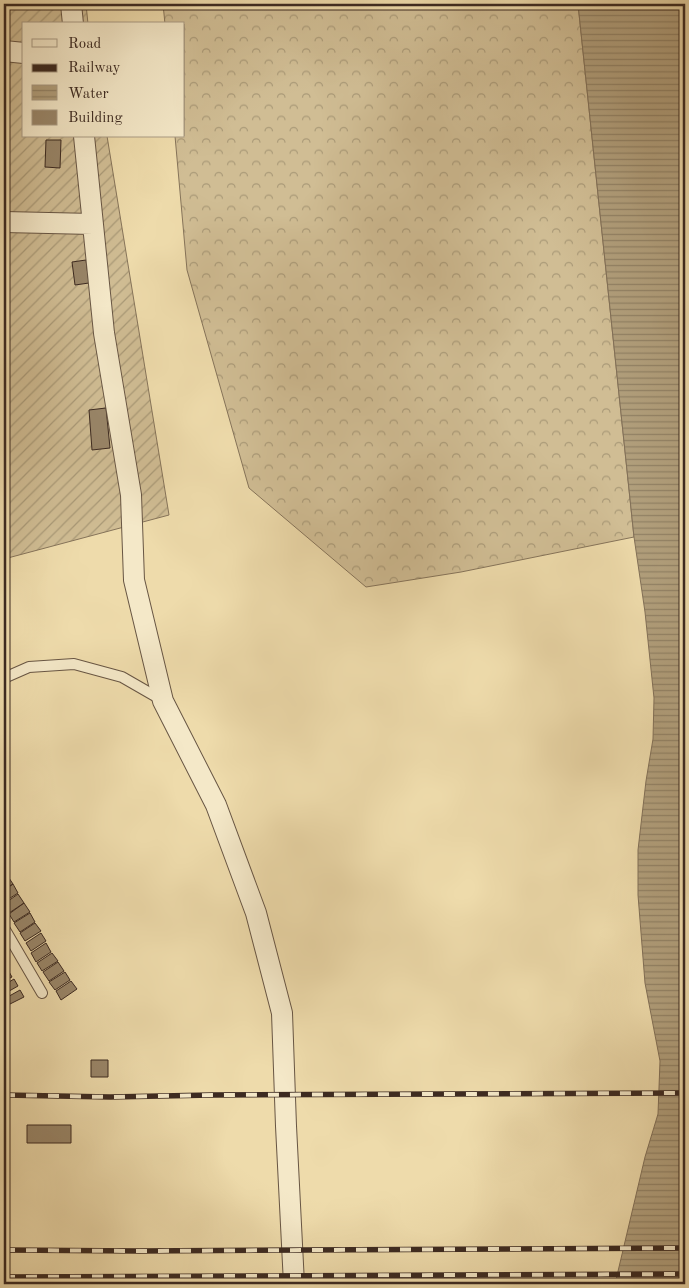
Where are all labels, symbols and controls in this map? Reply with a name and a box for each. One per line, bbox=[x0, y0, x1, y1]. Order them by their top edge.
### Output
legend bbox=[22, 22, 185, 138]
text: Road bbox=[68, 37, 102, 52]
text: Railway bbox=[68, 61, 121, 76]
text: Water bbox=[68, 87, 109, 102]
text: Building bbox=[68, 111, 123, 126]

